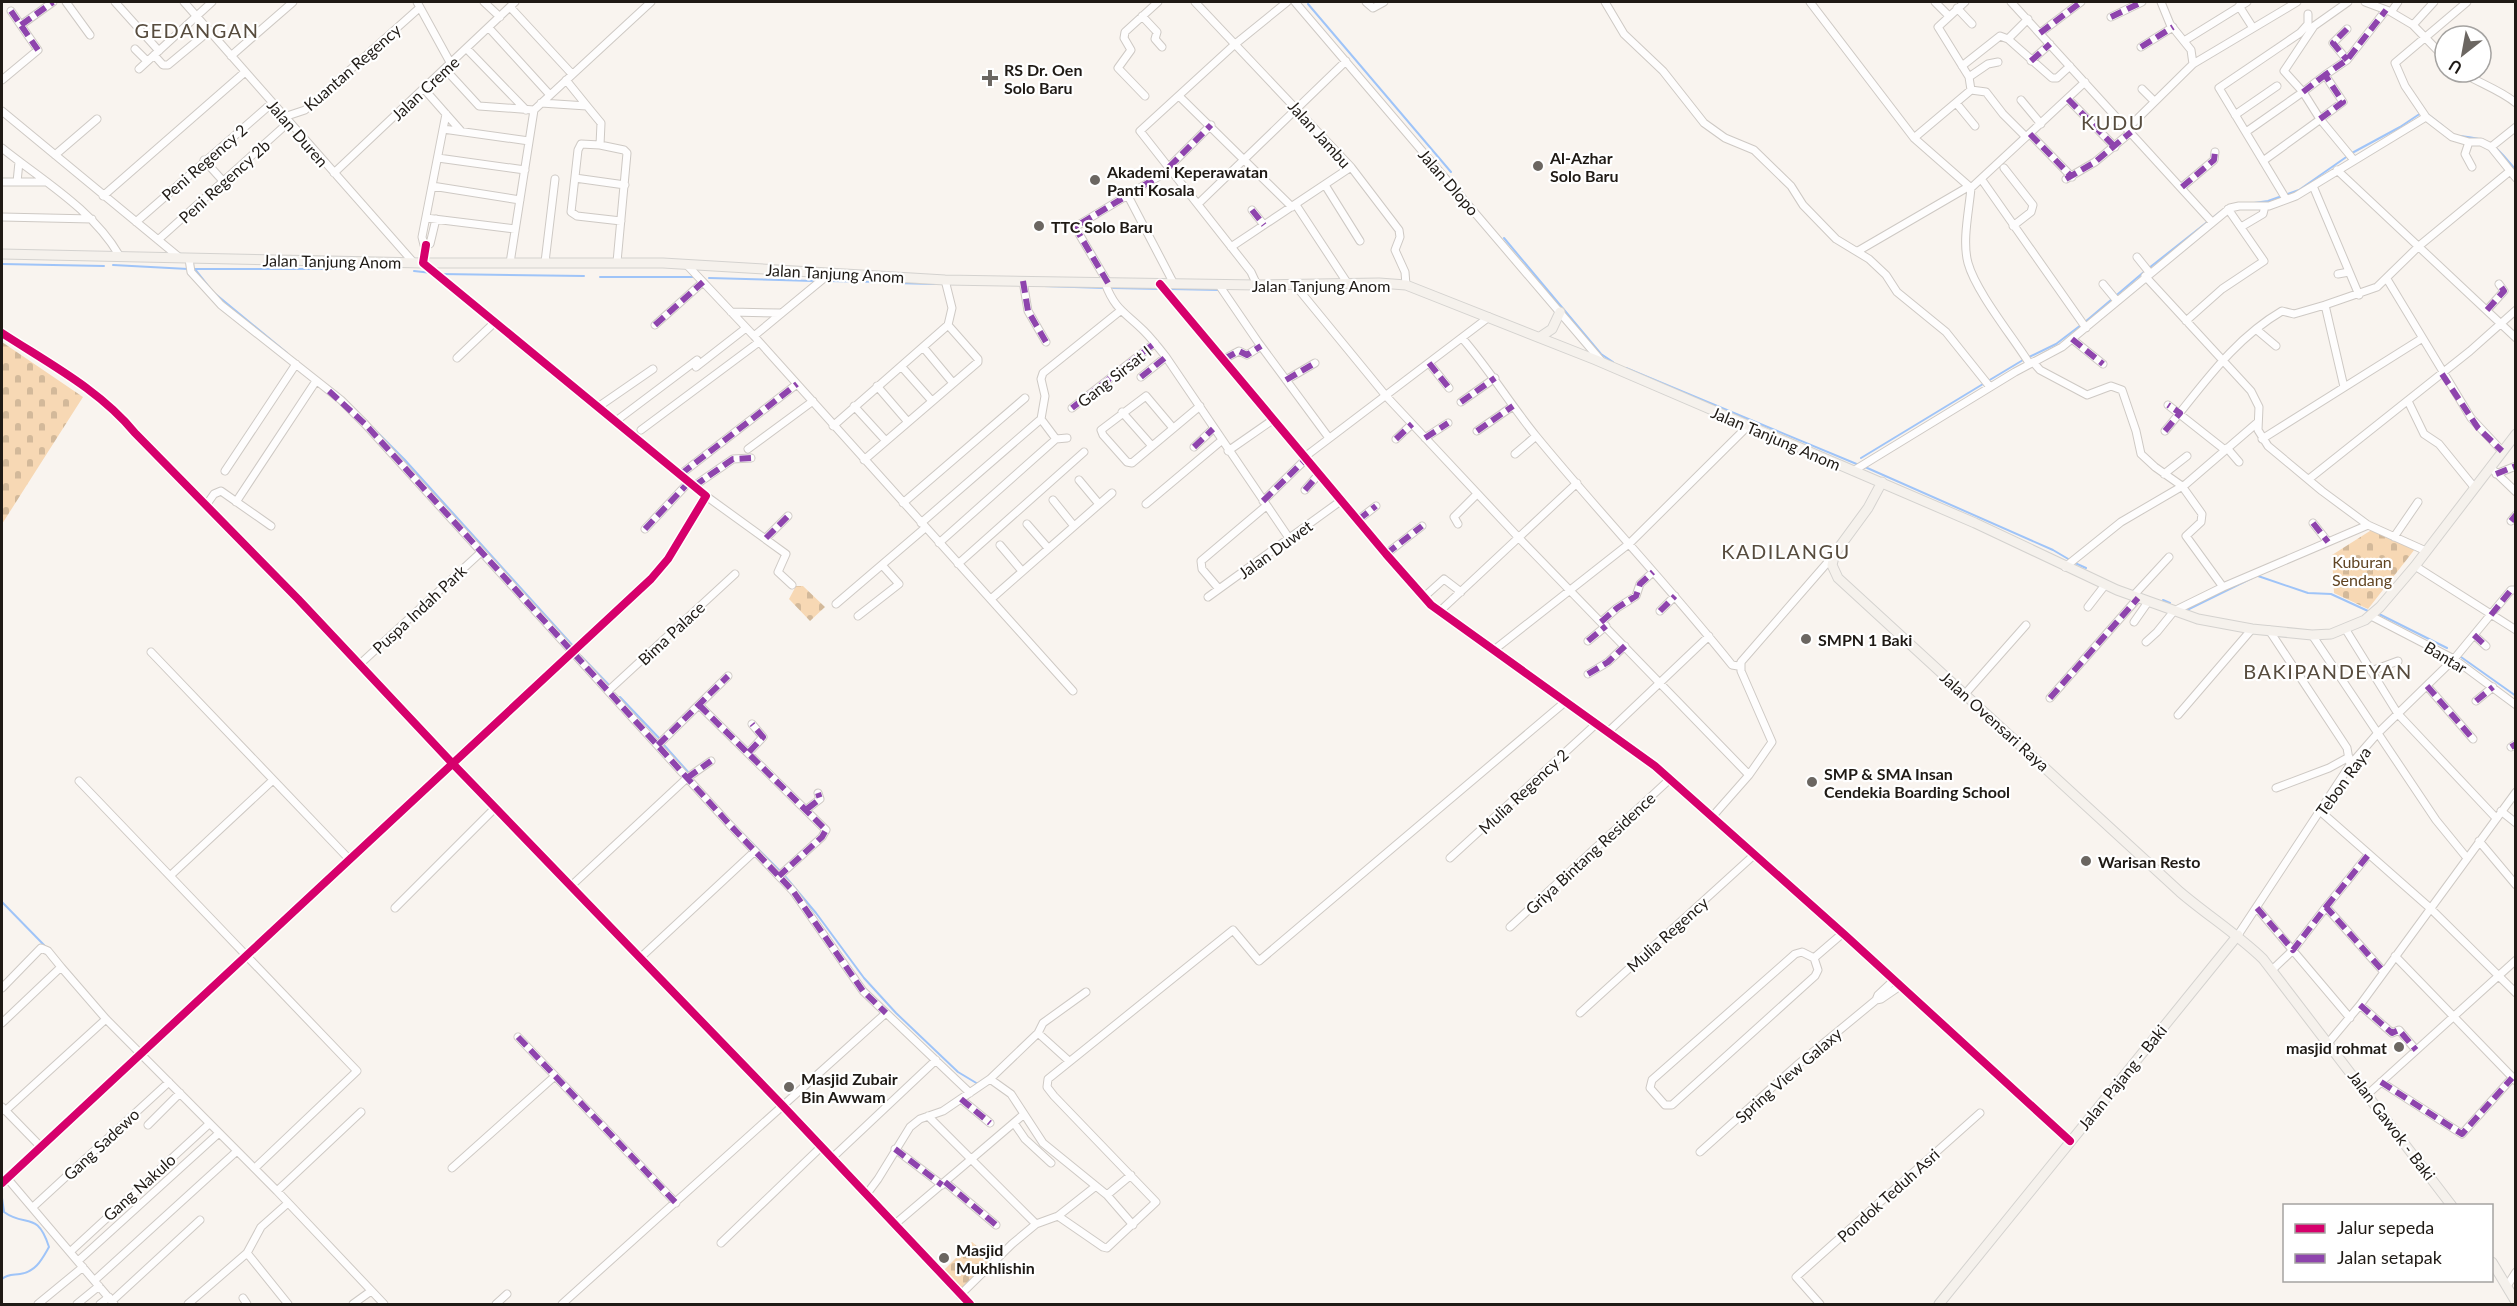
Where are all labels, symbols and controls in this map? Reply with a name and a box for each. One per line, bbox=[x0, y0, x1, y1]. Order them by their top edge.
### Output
district label: GEDANGAN bbox=[134, 18, 260, 42]
street label: Kuantan Regency bbox=[300, 19, 405, 114]
north arrow bbox=[2433, 24, 2493, 84]
street label: Jalan Creme bbox=[387, 52, 463, 124]
text: U bbox=[2445, 56, 2465, 78]
place label: RS Dr. Oen Solo Baru bbox=[1004, 60, 1082, 97]
marker: RS Dr. Oen Solo Baru bbox=[981, 69, 999, 87]
street label: Jalan Duren bbox=[264, 95, 332, 171]
street label: Jalan Jambu bbox=[1285, 96, 1355, 172]
district label: KUDU bbox=[2081, 110, 2145, 134]
street label: Peni Regency 2 bbox=[157, 120, 251, 204]
street label: Peni Regency 2b bbox=[175, 135, 273, 227]
street label: Jalan Dlopo bbox=[1415, 145, 1483, 219]
place label: Al-Azhar Solo Baru bbox=[1549, 148, 1619, 185]
marker: Al-Azhar Solo Baru bbox=[1531, 159, 1545, 173]
place label: Akademi Keperawatan Panti Kosala bbox=[1106, 162, 1268, 199]
marker: Akademi Keperawatan Panti Kosala bbox=[1088, 173, 1102, 187]
place label: TTC Solo Baru bbox=[1051, 217, 1153, 236]
marker: TTC Solo Baru bbox=[1032, 219, 1046, 233]
street label: Jalan Tanjung Anom bbox=[262, 250, 402, 272]
street label: Jalan Tanjung Anom bbox=[765, 260, 905, 286]
street label: Jalan Tanjung Anom bbox=[1252, 276, 1390, 295]
street label: Gang Sirsat I bbox=[1073, 341, 1155, 411]
street label: Jalan Tanjung Anom bbox=[1708, 402, 1844, 474]
street label: Jalan Duwet bbox=[1234, 516, 1316, 582]
district label: KADILANGU bbox=[1721, 539, 1851, 563]
park label: Kuburan Sendang bbox=[2332, 552, 2392, 589]
street label: Puspa Indah Park bbox=[368, 560, 470, 657]
street label: Bima Palace bbox=[634, 597, 708, 669]
place label: SMPN 1 Baki bbox=[1818, 630, 1912, 649]
marker: SMPN 1 Baki bbox=[1799, 632, 1813, 646]
street label: Bantar bbox=[2421, 637, 2471, 677]
district label: BAKIPANDEYAN bbox=[2243, 659, 2413, 683]
street label: Jalan Ovensari Raya bbox=[1937, 667, 2053, 775]
street label: Tebon Raya bbox=[2312, 743, 2374, 819]
street label: Mulia Regency 2 bbox=[1474, 745, 1572, 837]
place label: SMP & SMA Insan Cendekia Boarding School bbox=[1824, 764, 2010, 801]
marker: SMP & SMA Insan Cendekia Boarding School bbox=[1805, 775, 1819, 789]
street label: Griya Bintang Residence bbox=[1521, 788, 1659, 918]
place label: Warisan Resto bbox=[2098, 852, 2200, 871]
marker: Warisan Resto bbox=[2079, 854, 2093, 868]
street label: Mulia Regency bbox=[1622, 892, 1712, 975]
street label: Jalan Pajang - Baki bbox=[2074, 1021, 2170, 1133]
street label: Spring View Galaxy bbox=[1731, 1023, 1846, 1126]
place label: masjid rohmat bbox=[2286, 1038, 2387, 1057]
marker: masjid rohmat bbox=[2392, 1040, 2406, 1054]
street label: Jalan Gawok - Baki bbox=[2345, 1066, 2439, 1184]
place label: Masjid Zubair Bin Awwam bbox=[801, 1069, 898, 1106]
marker: Masjid Zubair Bin Awwam bbox=[782, 1080, 796, 1094]
street label: Gang Sadewo bbox=[59, 1104, 143, 1184]
street label: Pondok Teduh Asri bbox=[1833, 1144, 1943, 1246]
street label: Gang Nakulo bbox=[99, 1150, 179, 1224]
legend bbox=[2283, 1204, 2493, 1282]
text: Jalur sepeda bbox=[2337, 1216, 2434, 1238]
place label: Masjid Mukhlishin bbox=[956, 1240, 1035, 1277]
text: Jalan setapak bbox=[2337, 1246, 2443, 1268]
marker: Masjid Mukhlishin bbox=[937, 1251, 951, 1265]

